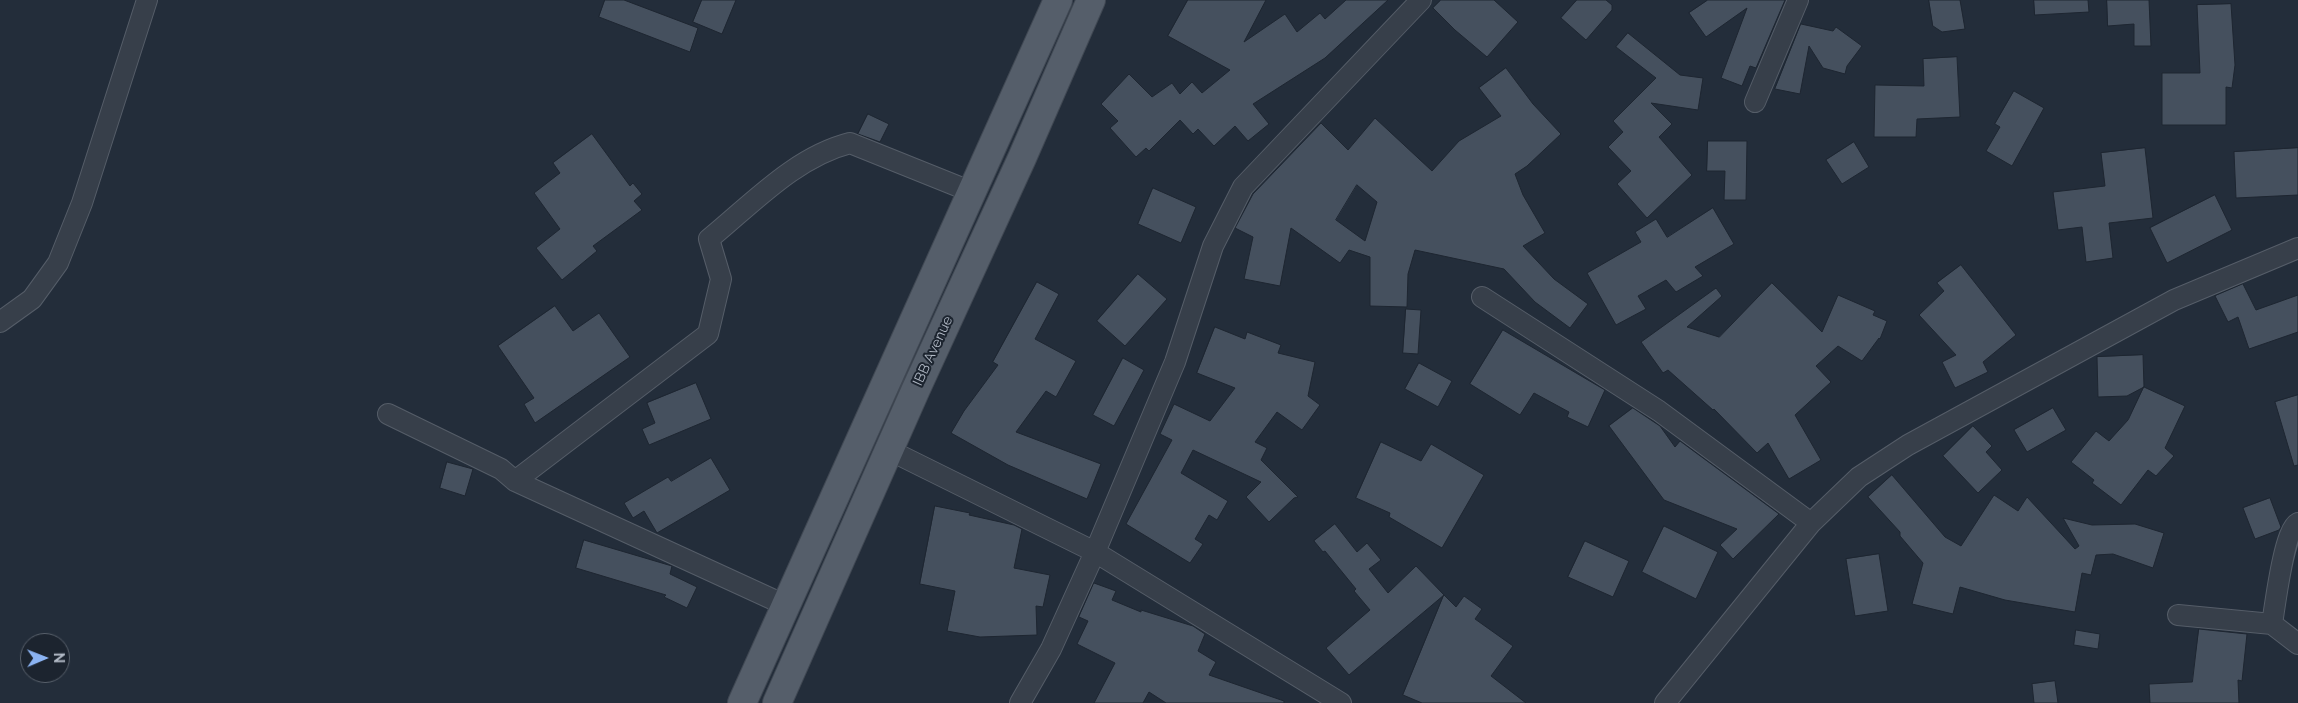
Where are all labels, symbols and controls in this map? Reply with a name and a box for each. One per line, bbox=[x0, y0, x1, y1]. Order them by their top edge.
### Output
street label: IBB Avenue bbox=[910, 314, 956, 388]
north arrow bbox=[20, 633, 70, 683]
text: N bbox=[51, 652, 67, 663]

